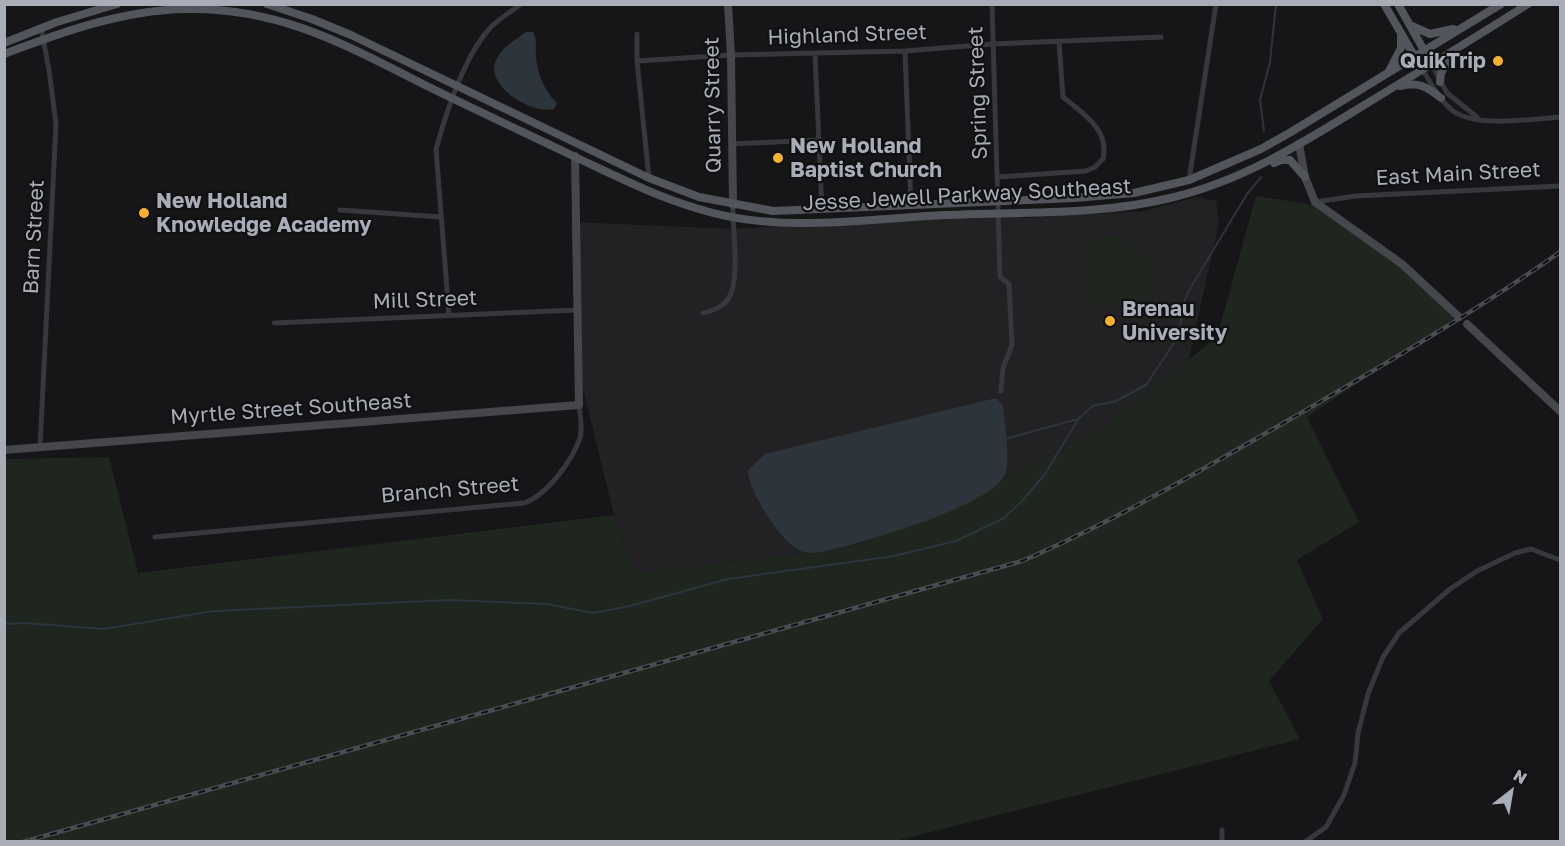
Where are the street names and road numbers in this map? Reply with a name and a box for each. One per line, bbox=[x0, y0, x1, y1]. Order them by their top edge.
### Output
street label: Highland Street bbox=[767, 20, 927, 50]
street label: Spring Street bbox=[963, 26, 993, 160]
street label: Quarry Street bbox=[699, 37, 727, 173]
street label: East Main Street bbox=[1375, 157, 1541, 191]
street label: Jesse Jewell Parkway Southeast bbox=[802, 174, 1132, 216]
street label: Barn Street bbox=[18, 179, 50, 295]
street label: Mill Street bbox=[372, 286, 478, 314]
street label: Myrtle Street Southeast bbox=[170, 388, 412, 430]
street label: Branch Street bbox=[380, 471, 520, 509]

